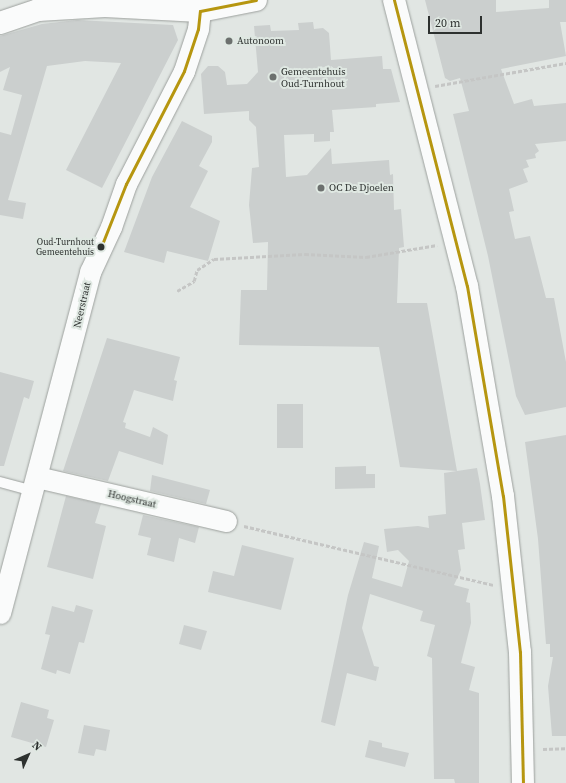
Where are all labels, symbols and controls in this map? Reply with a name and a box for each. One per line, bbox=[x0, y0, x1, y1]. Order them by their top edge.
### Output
scale bar bbox=[430, 8, 484, 34]
text: 20 m bbox=[435, 15, 461, 31]
place label: Autonoom bbox=[237, 35, 284, 47]
marker: Autonoom bbox=[224, 36, 234, 46]
place label: Gemeentehuis Oud-Turnhout bbox=[281, 65, 345, 88]
marker: Gemeentehuis Oud-Turnhout bbox=[268, 72, 278, 82]
place label: OC De Djoelen bbox=[329, 182, 394, 194]
marker: OC De Djoelen bbox=[316, 183, 326, 193]
place label: Oud-Turnhout Gemeentehuis bbox=[36, 237, 94, 258]
marker: Oud-Turnhout Gemeentehuis bbox=[96, 242, 106, 252]
street label: Neerstraat bbox=[71, 281, 93, 329]
street label: Hoogstraat bbox=[107, 488, 157, 510]
north arrow bbox=[8, 735, 48, 775]
text: N bbox=[29, 738, 45, 754]

